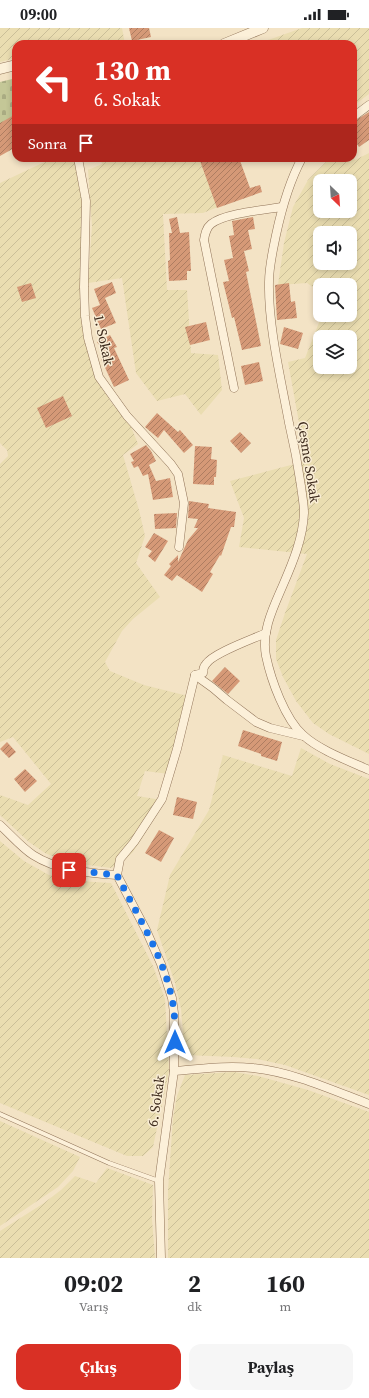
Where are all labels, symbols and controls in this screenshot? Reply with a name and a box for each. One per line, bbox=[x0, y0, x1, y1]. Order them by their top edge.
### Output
text: 09:00 bbox=[20, 4, 57, 25]
text: 130 m bbox=[94, 51, 171, 89]
icon: left bbox=[28, 56, 80, 108]
text: 6. Sokak bbox=[94, 87, 160, 112]
icon: arrive bbox=[75, 132, 97, 154]
text: Sonra bbox=[28, 133, 67, 154]
north arrow bbox=[313, 174, 357, 218]
map controls bbox=[313, 174, 357, 374]
button: sound bbox=[313, 226, 357, 270]
button: search bbox=[313, 278, 357, 322]
street label: 1. Sokak bbox=[89, 313, 119, 368]
button: layers bbox=[313, 330, 357, 374]
street label: Çeşme Sokak bbox=[293, 420, 325, 505]
pin bbox=[52, 853, 86, 887]
icon: arrive bbox=[58, 859, 80, 881]
position arrow bbox=[154, 1021, 196, 1063]
street label: 6. Sokak bbox=[143, 1074, 170, 1128]
text: 09:02 bbox=[64, 1267, 123, 1300]
text: 2 bbox=[188, 1267, 201, 1300]
text: 160 bbox=[266, 1267, 305, 1300]
text: Varış bbox=[79, 1298, 108, 1315]
text: dk bbox=[187, 1298, 202, 1315]
text: m bbox=[280, 1298, 291, 1315]
button: Çıkış bbox=[16, 1344, 181, 1390]
button: Paylaş bbox=[189, 1344, 353, 1390]

